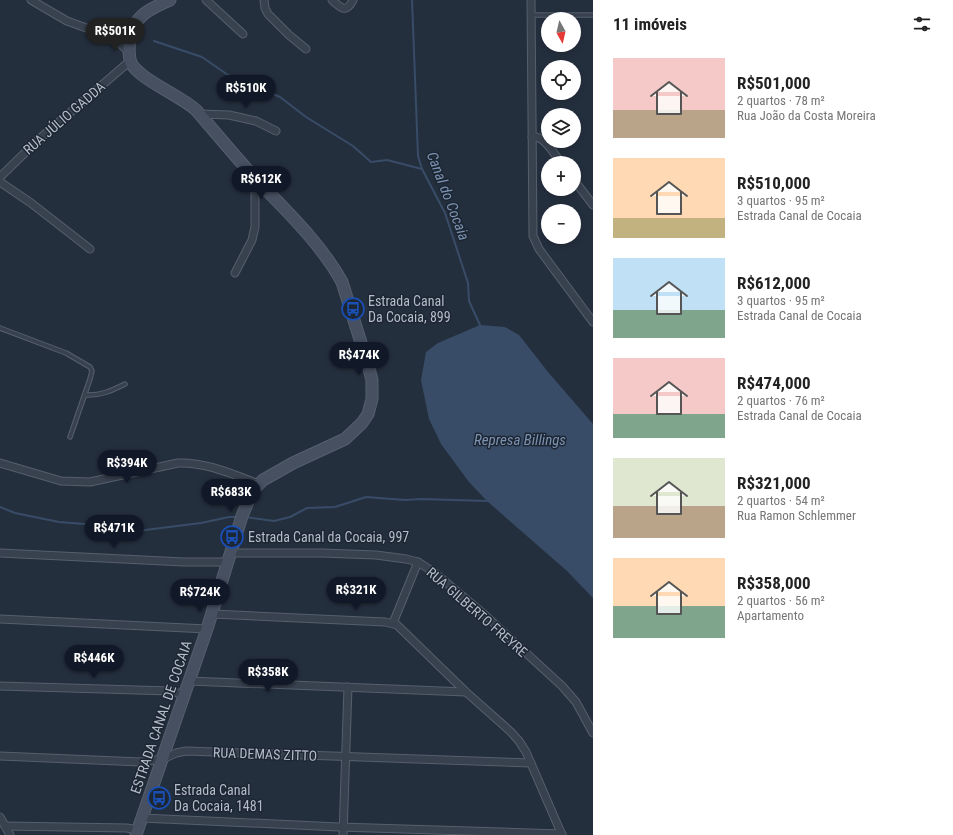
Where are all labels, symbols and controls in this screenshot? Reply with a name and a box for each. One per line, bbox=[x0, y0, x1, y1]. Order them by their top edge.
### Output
north arrow bbox=[541, 12, 581, 52]
map controls bbox=[541, 12, 581, 244]
icon: filters bbox=[911, 13, 933, 35]
text: 11 imóveis bbox=[613, 14, 687, 34]
pin: R$501K bbox=[82, 18, 148, 52]
text: R$501K bbox=[95, 23, 135, 38]
button: locate bbox=[541, 60, 581, 100]
text: R$501,000 bbox=[737, 73, 811, 93]
icon: home bbox=[645, 74, 693, 122]
pin: R$510K bbox=[213, 75, 279, 109]
street label: RUA JÚLIO GADDA bbox=[19, 77, 108, 158]
text: R$510K bbox=[226, 80, 266, 95]
text: 2 quartos · 78 m² bbox=[737, 93, 825, 108]
button: layers bbox=[541, 108, 581, 148]
text: Rua João da Costa Moreira bbox=[737, 108, 876, 123]
water label: Canal do Cocaia bbox=[423, 149, 473, 243]
button: + bbox=[541, 156, 581, 196]
pin: R$612K bbox=[228, 166, 294, 200]
text: R$612K bbox=[241, 171, 281, 186]
text: R$510,000 bbox=[737, 173, 811, 193]
icon: home bbox=[645, 174, 693, 222]
text: 3 quartos · 95 m² bbox=[737, 193, 825, 208]
button: − bbox=[541, 204, 581, 244]
text: Estrada Canal de Cocaia bbox=[737, 208, 862, 223]
text: R$612,000 bbox=[737, 273, 811, 293]
icon: home bbox=[645, 274, 693, 322]
place label: Estrada Canal Da Cocaia, 899 bbox=[368, 293, 451, 325]
text: 3 quartos · 95 m² bbox=[737, 293, 825, 308]
bus stop icon: Estrada Canal Da Cocaia, 899 bbox=[340, 296, 366, 322]
text: Estrada Canal de Cocaia bbox=[737, 308, 862, 323]
pin: R$474K bbox=[326, 342, 392, 376]
text: R$474K bbox=[339, 347, 379, 362]
text: R$474,000 bbox=[737, 373, 811, 393]
icon: home bbox=[645, 374, 693, 422]
text: 2 quartos · 76 m² bbox=[737, 393, 825, 408]
text: Estrada Canal de Cocaia bbox=[737, 408, 862, 423]
water label: Represa Billings bbox=[474, 431, 566, 449]
pin: R$394K bbox=[94, 450, 160, 484]
text: R$394K bbox=[107, 455, 147, 470]
text: R$321,000 bbox=[737, 473, 811, 493]
icon: home bbox=[645, 474, 693, 522]
pin: R$683K bbox=[198, 479, 264, 513]
text: R$683K bbox=[211, 484, 251, 499]
text: 2 quartos · 54 m² bbox=[737, 493, 825, 508]
text: Rua Ramon Schlemmer bbox=[737, 508, 856, 523]
pin: R$471K bbox=[81, 515, 147, 549]
text: R$471K bbox=[94, 520, 134, 535]
bus stop icon: Estrada Canal da Cocaia, 997 bbox=[219, 524, 245, 550]
place label: Estrada Canal da Cocaia, 997 bbox=[248, 529, 409, 545]
street label: RUA GILBERTO FREYRE bbox=[423, 564, 531, 660]
text: R$358,000 bbox=[737, 573, 811, 593]
icon: home bbox=[645, 574, 693, 622]
pin: R$321K bbox=[323, 577, 389, 611]
pin: R$724K bbox=[167, 579, 233, 613]
text: R$321K bbox=[336, 582, 376, 597]
text: R$724K bbox=[180, 584, 220, 599]
text: 2 quartos · 56 m² bbox=[737, 593, 825, 608]
text: Apartamento bbox=[737, 608, 804, 623]
street label: ESTRADA CANAL DE COCAIA bbox=[127, 638, 195, 796]
pin: R$446K bbox=[61, 645, 127, 679]
text: R$446K bbox=[74, 650, 114, 665]
pin: R$358K bbox=[235, 659, 301, 693]
text: R$358K bbox=[248, 664, 288, 679]
street label: RUA DEMAS ZITTO bbox=[213, 744, 317, 764]
place label: Estrada Canal Da Cocaia, 1481 bbox=[174, 782, 264, 814]
bus stop icon: Estrada Canal Da Cocaia, 1481 bbox=[146, 785, 172, 811]

